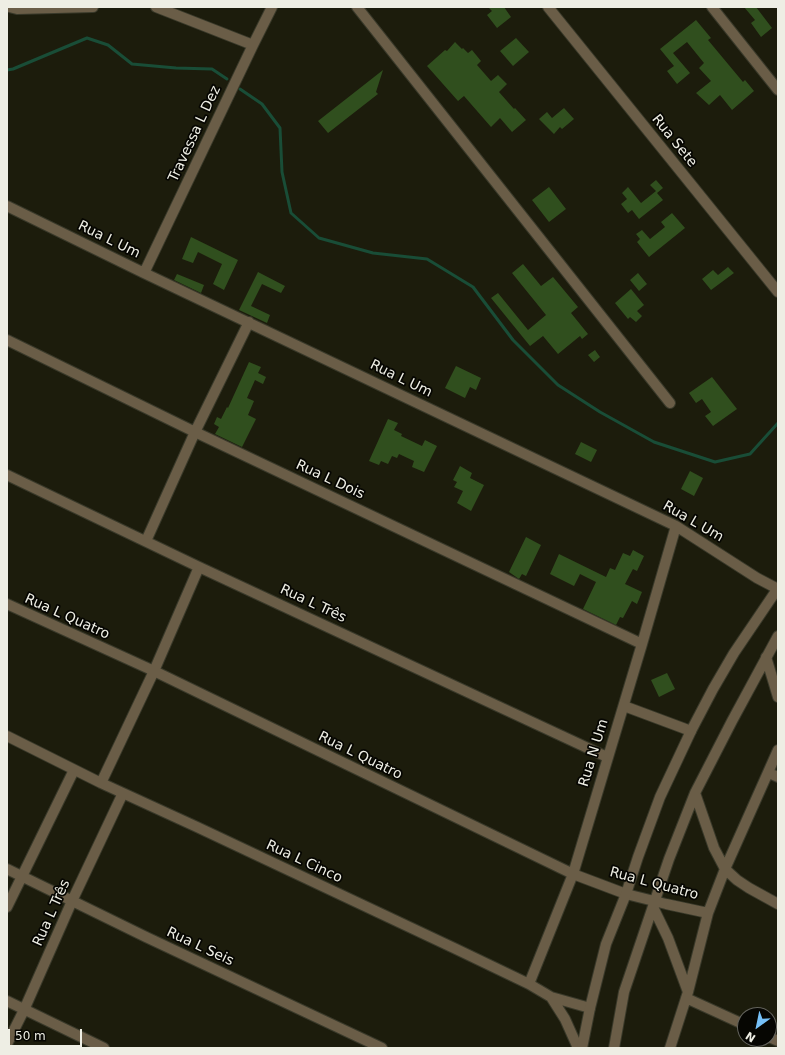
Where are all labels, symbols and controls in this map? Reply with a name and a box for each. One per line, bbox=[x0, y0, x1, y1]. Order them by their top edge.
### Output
street label: Travessa L Dez bbox=[165, 83, 225, 185]
street label: Rua Sete bbox=[648, 111, 700, 171]
street label: Rua L Um bbox=[75, 218, 143, 262]
street label: Rua L Um bbox=[367, 357, 435, 401]
street label: Rua L Dois bbox=[293, 457, 367, 503]
street label: Rua L Um bbox=[660, 498, 726, 546]
street label: Rua L Três bbox=[277, 581, 349, 627]
street label: Rua L Quatro bbox=[22, 591, 112, 643]
street label: Rua N Um bbox=[576, 717, 612, 789]
street label: Rua L Quatro bbox=[315, 728, 405, 784]
street label: Rua L Cinco bbox=[263, 837, 345, 887]
street label: Rua L Quatro bbox=[608, 864, 700, 904]
street label: Rua L Três bbox=[30, 877, 74, 949]
street label: Rua L Seis bbox=[164, 924, 236, 970]
north arrow bbox=[737, 1007, 777, 1047]
scale bar bbox=[10, 1021, 84, 1047]
text: 50 m bbox=[15, 1029, 46, 1043]
text: N bbox=[743, 1029, 758, 1045]

